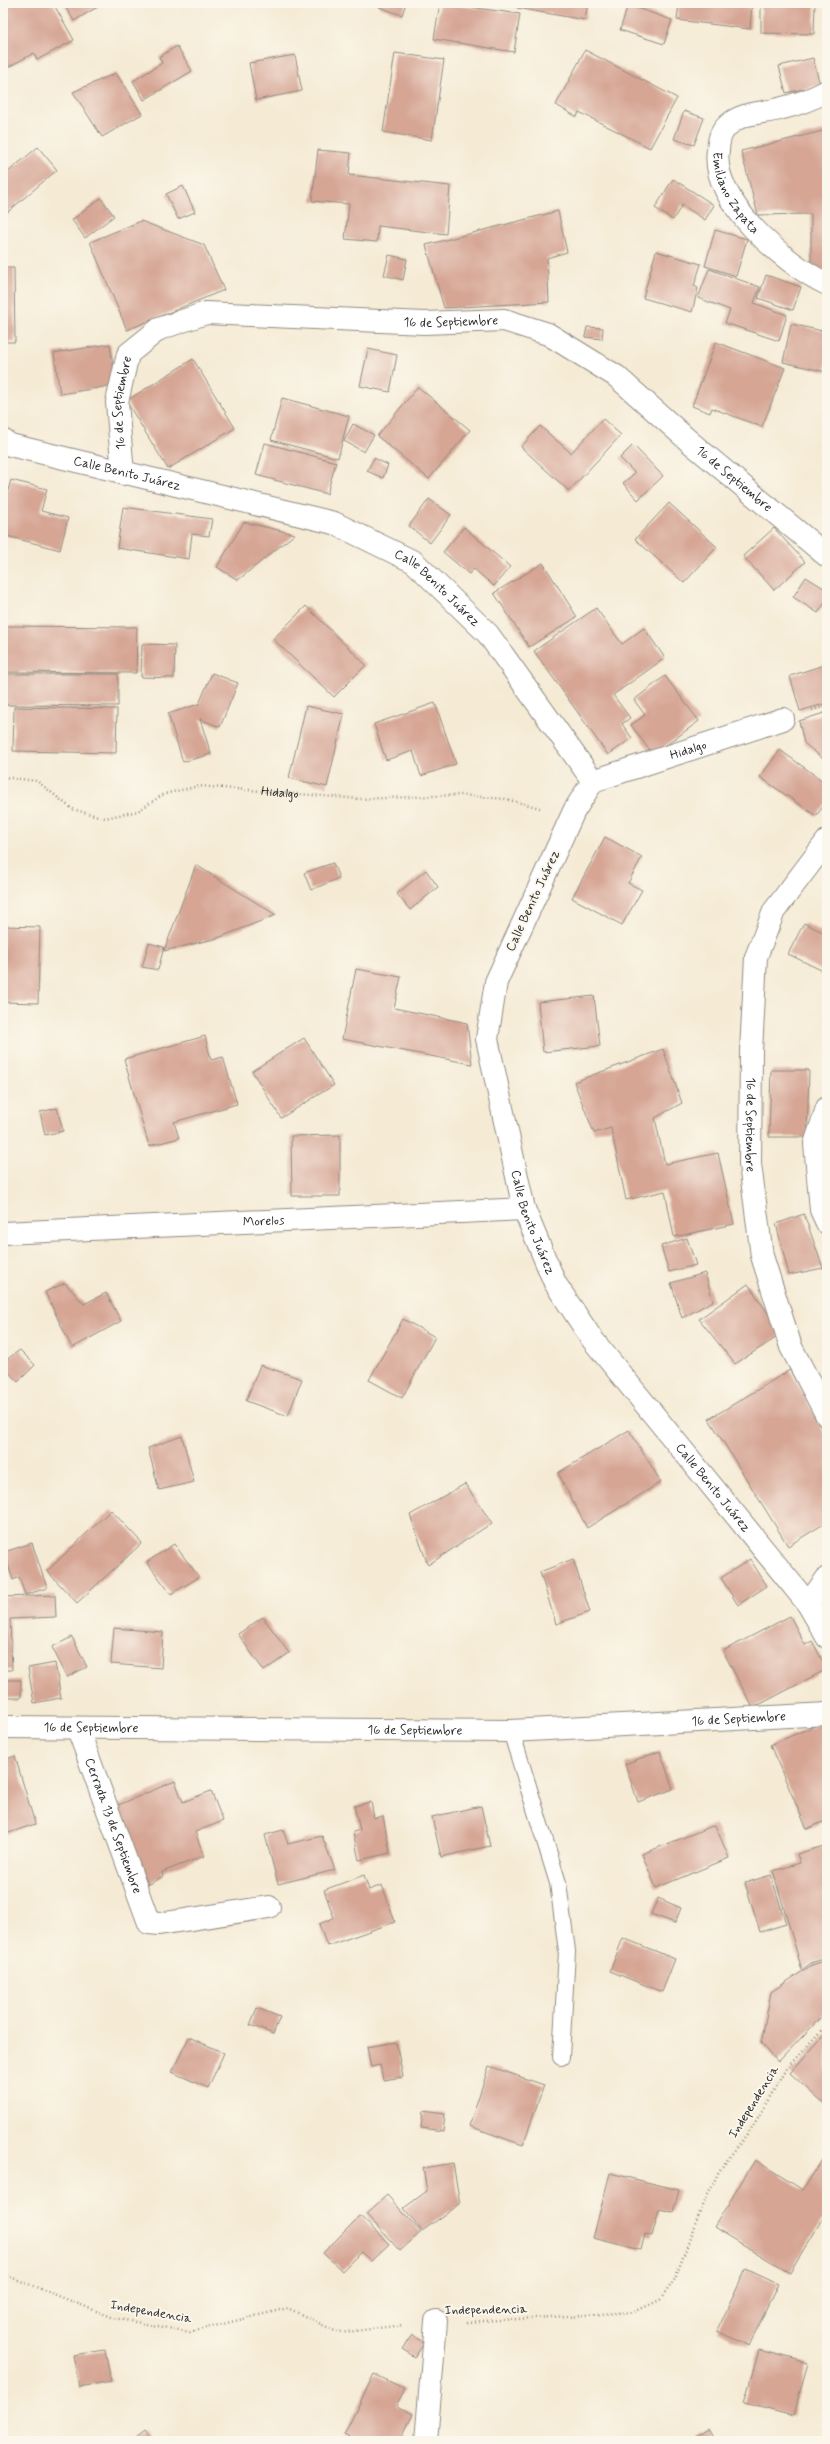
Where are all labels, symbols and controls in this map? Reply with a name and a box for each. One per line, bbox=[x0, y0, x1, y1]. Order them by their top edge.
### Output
street label: Emiliano Zapata bbox=[709, 152, 763, 238]
street label: 16 de Septiembre bbox=[403, 312, 499, 332]
street label: 16 de Septiembre bbox=[108, 354, 136, 450]
street label: 16 de Septiembre bbox=[692, 442, 776, 516]
street label: Calle Benito Juárez bbox=[72, 452, 182, 494]
street label: Calle Benito Juárez bbox=[392, 545, 484, 630]
street label: Hidalgo bbox=[668, 736, 709, 764]
street label: Hidalgo bbox=[260, 783, 299, 803]
street label: Calle Benito Juárez bbox=[502, 848, 564, 954]
street label: 16 de Septiembre bbox=[741, 1077, 759, 1173]
street label: Calle Benito Juárez bbox=[507, 1168, 559, 1277]
street label: Morelos bbox=[243, 1212, 285, 1230]
street label: Calle Benito Juárez bbox=[672, 1440, 754, 1536]
street label: 16 de Septiembre bbox=[691, 1708, 787, 1730]
street label: 16 de Septiembre bbox=[43, 1719, 139, 1737]
street label: 16 de Septiembre bbox=[367, 1721, 463, 1739]
street label: Cerrada 13 de Septiembre bbox=[81, 1755, 146, 1896]
street label: Independencia bbox=[725, 2062, 783, 2141]
street label: Independencia bbox=[109, 2296, 193, 2328]
street label: Independencia bbox=[445, 2301, 528, 2319]

